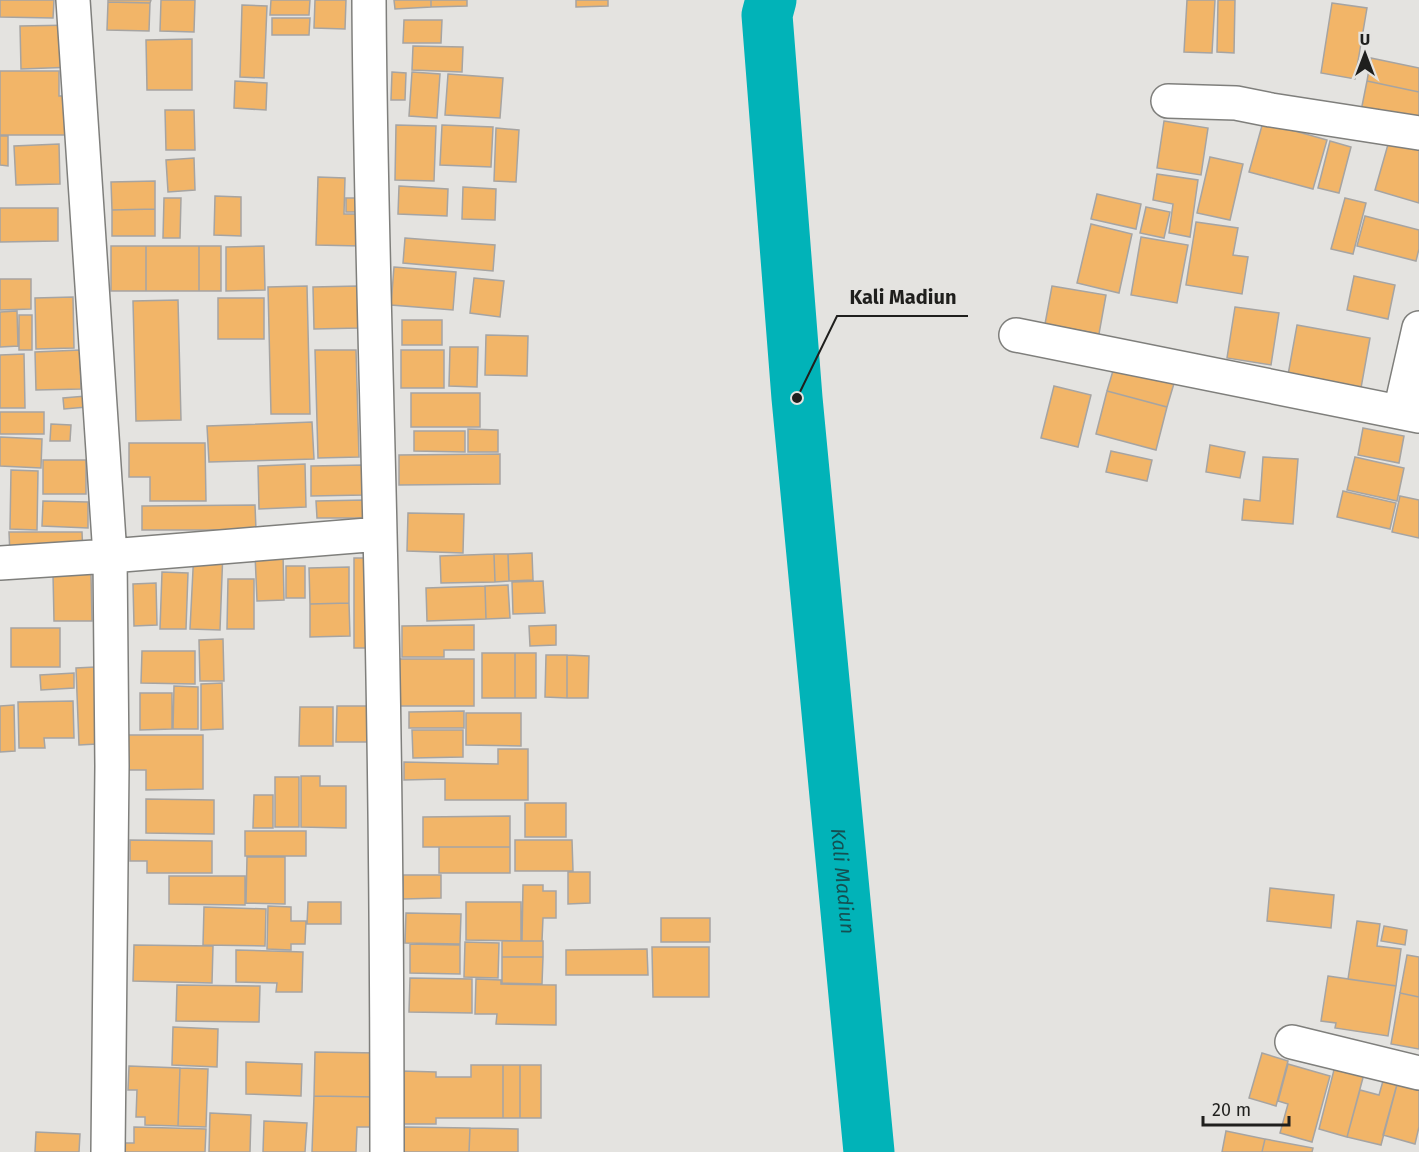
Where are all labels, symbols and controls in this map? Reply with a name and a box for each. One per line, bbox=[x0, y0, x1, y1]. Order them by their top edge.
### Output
north arrow bbox=[1335, 24, 1395, 84]
text: U bbox=[1360, 30, 1370, 49]
callout: Kali Madiun bbox=[837, 278, 968, 316]
text: Kali Madiun bbox=[850, 285, 956, 309]
water label: Kali Madiun bbox=[826, 827, 860, 935]
scale bar bbox=[1203, 1089, 1288, 1127]
text: 20 m bbox=[1212, 1099, 1251, 1121]

